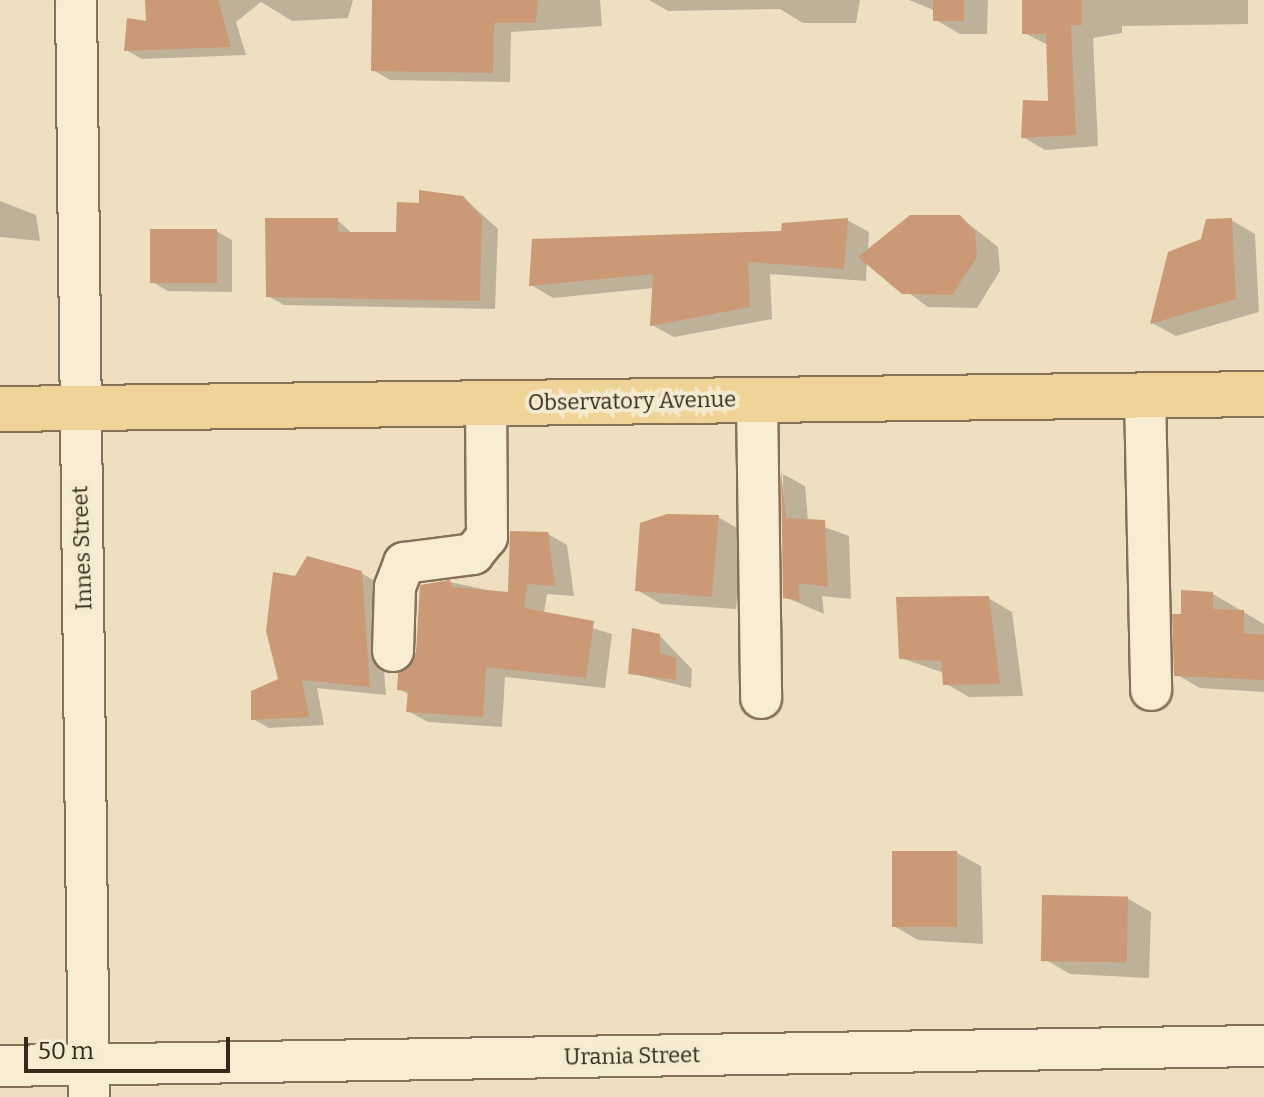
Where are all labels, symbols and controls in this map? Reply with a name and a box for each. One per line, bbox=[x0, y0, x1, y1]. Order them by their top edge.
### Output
street label: Observatory Avenue bbox=[528, 386, 736, 416]
street label: Innes Street bbox=[67, 485, 97, 611]
scale bar bbox=[28, 1021, 234, 1071]
text: 50 m bbox=[38, 1037, 94, 1065]
street label: Urania Street bbox=[564, 1042, 700, 1070]

